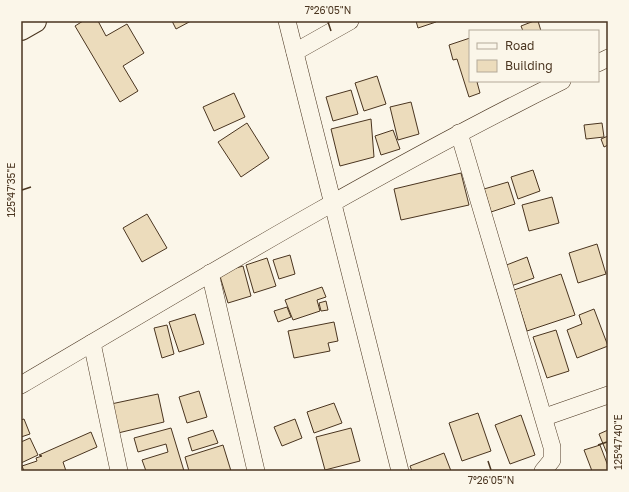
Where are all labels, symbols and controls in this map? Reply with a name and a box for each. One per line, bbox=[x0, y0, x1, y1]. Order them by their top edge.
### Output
text: 7°26'05"N bbox=[305, 4, 351, 16]
legend bbox=[469, 30, 599, 82]
text: Road bbox=[505, 38, 534, 53]
text: Building bbox=[505, 58, 553, 73]
text: 125°47'35"E bbox=[5, 163, 17, 217]
text: 125°47'40"E bbox=[612, 414, 624, 470]
text: 7°26'05"N bbox=[468, 474, 514, 486]

